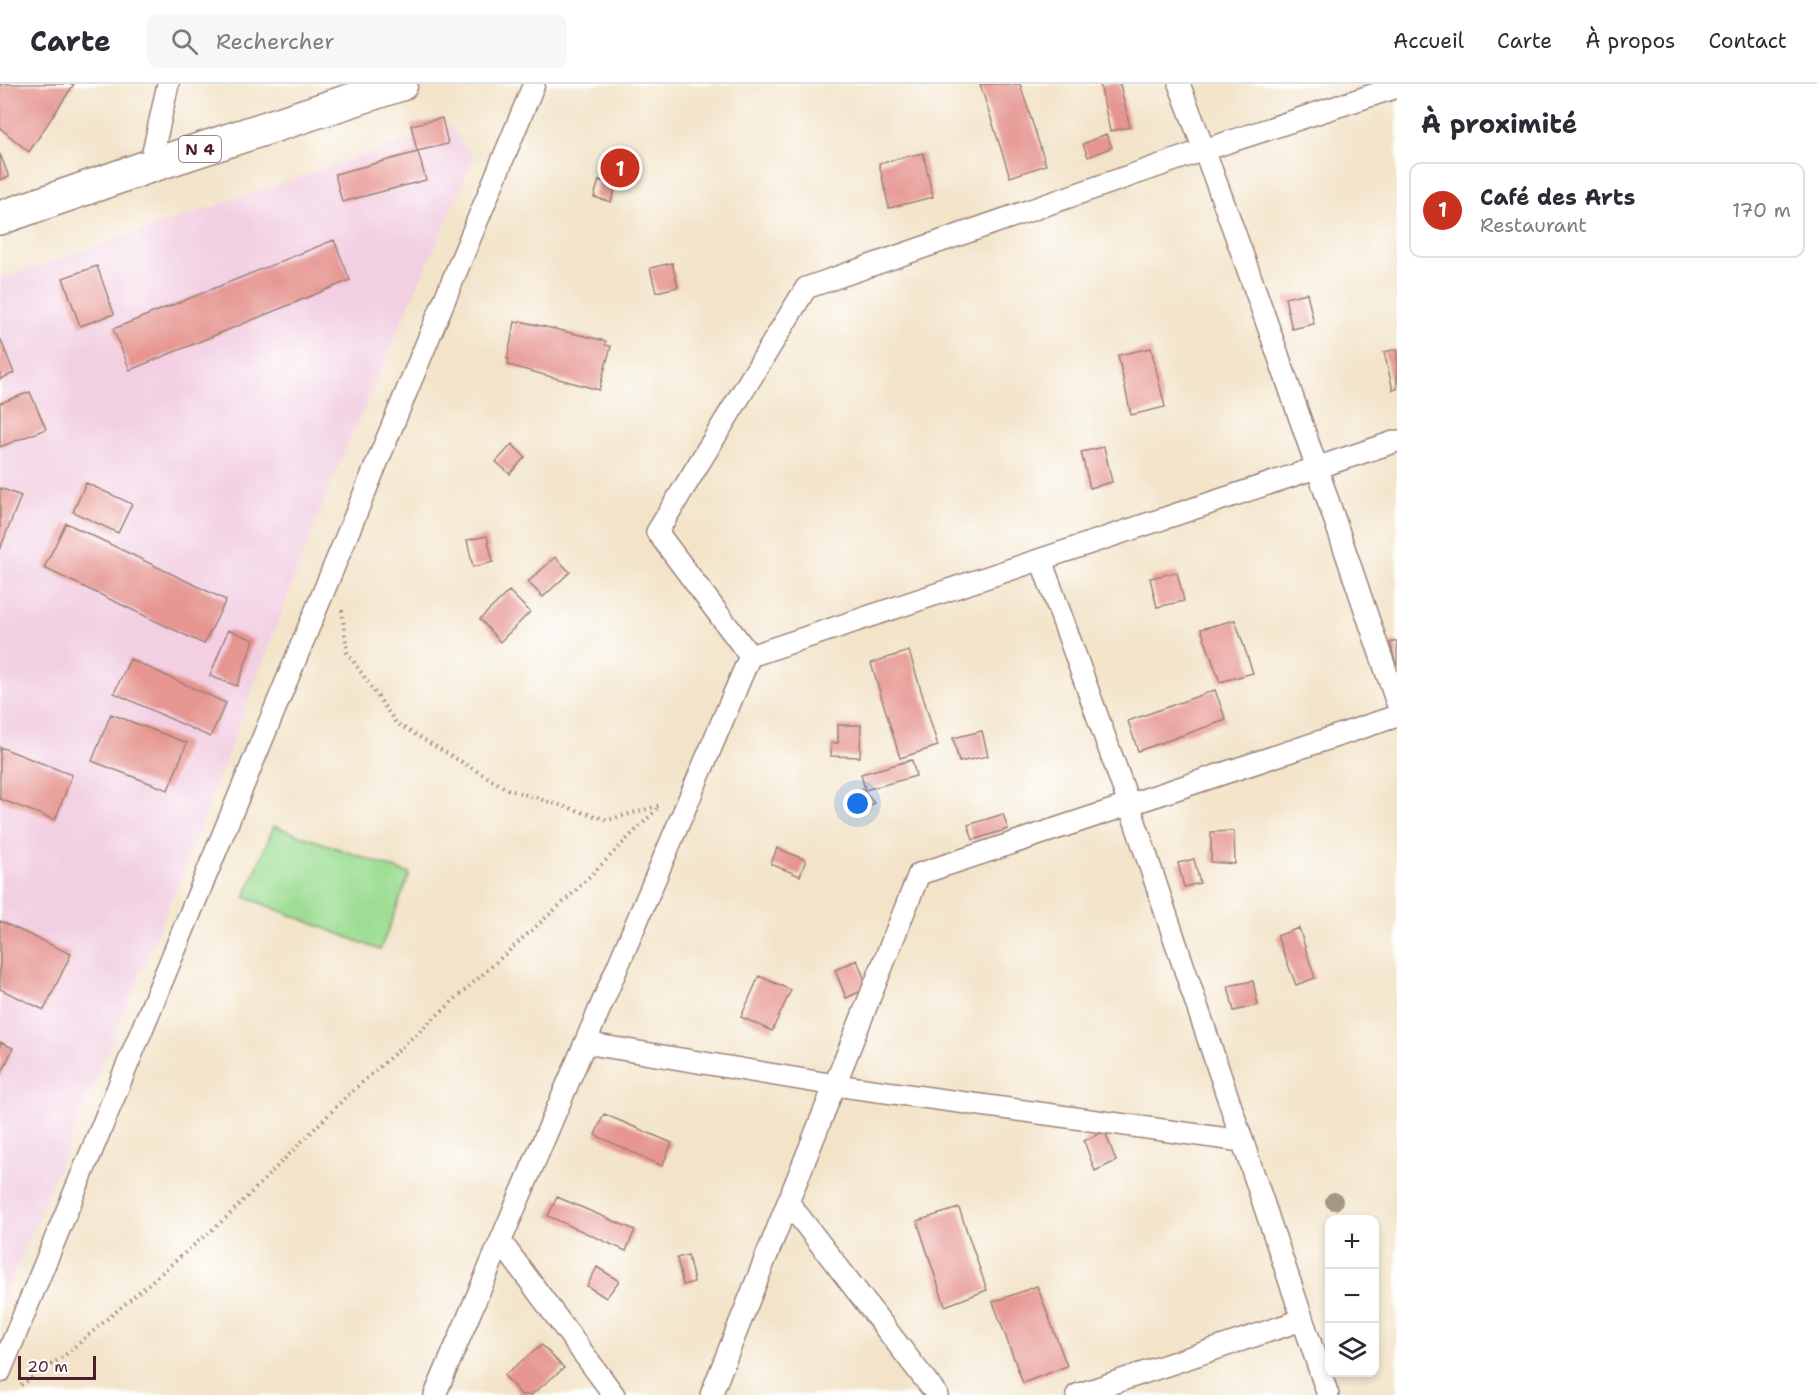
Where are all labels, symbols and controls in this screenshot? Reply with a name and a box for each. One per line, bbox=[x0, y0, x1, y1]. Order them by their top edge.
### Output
search box bbox=[147, 14, 567, 68]
text: Carte bbox=[30, 22, 111, 60]
icon: search bbox=[168, 25, 201, 58]
text: Rechercher bbox=[216, 27, 335, 56]
text: Accueil bbox=[1393, 27, 1464, 55]
text: Carte bbox=[1497, 27, 1552, 55]
text: À propos bbox=[1585, 27, 1675, 55]
text: Contact bbox=[1708, 27, 1787, 55]
text: À proximité bbox=[1421, 106, 1577, 141]
road number: N 4 bbox=[179, 136, 221, 162]
pin: 1 bbox=[600, 146, 640, 190]
text: Café des Arts bbox=[1480, 183, 1635, 212]
text: 1 bbox=[1438, 197, 1447, 223]
text: 170 m bbox=[1732, 197, 1791, 223]
text: Restaurant bbox=[1480, 212, 1587, 238]
your location bbox=[843, 789, 872, 818]
map controls bbox=[1325, 1215, 1379, 1377]
button: + bbox=[1325, 1215, 1379, 1269]
button: − bbox=[1325, 1269, 1379, 1323]
button: layers bbox=[1325, 1323, 1379, 1377]
scale bar bbox=[18, 1353, 96, 1380]
text: 20 m bbox=[27, 1356, 68, 1377]

